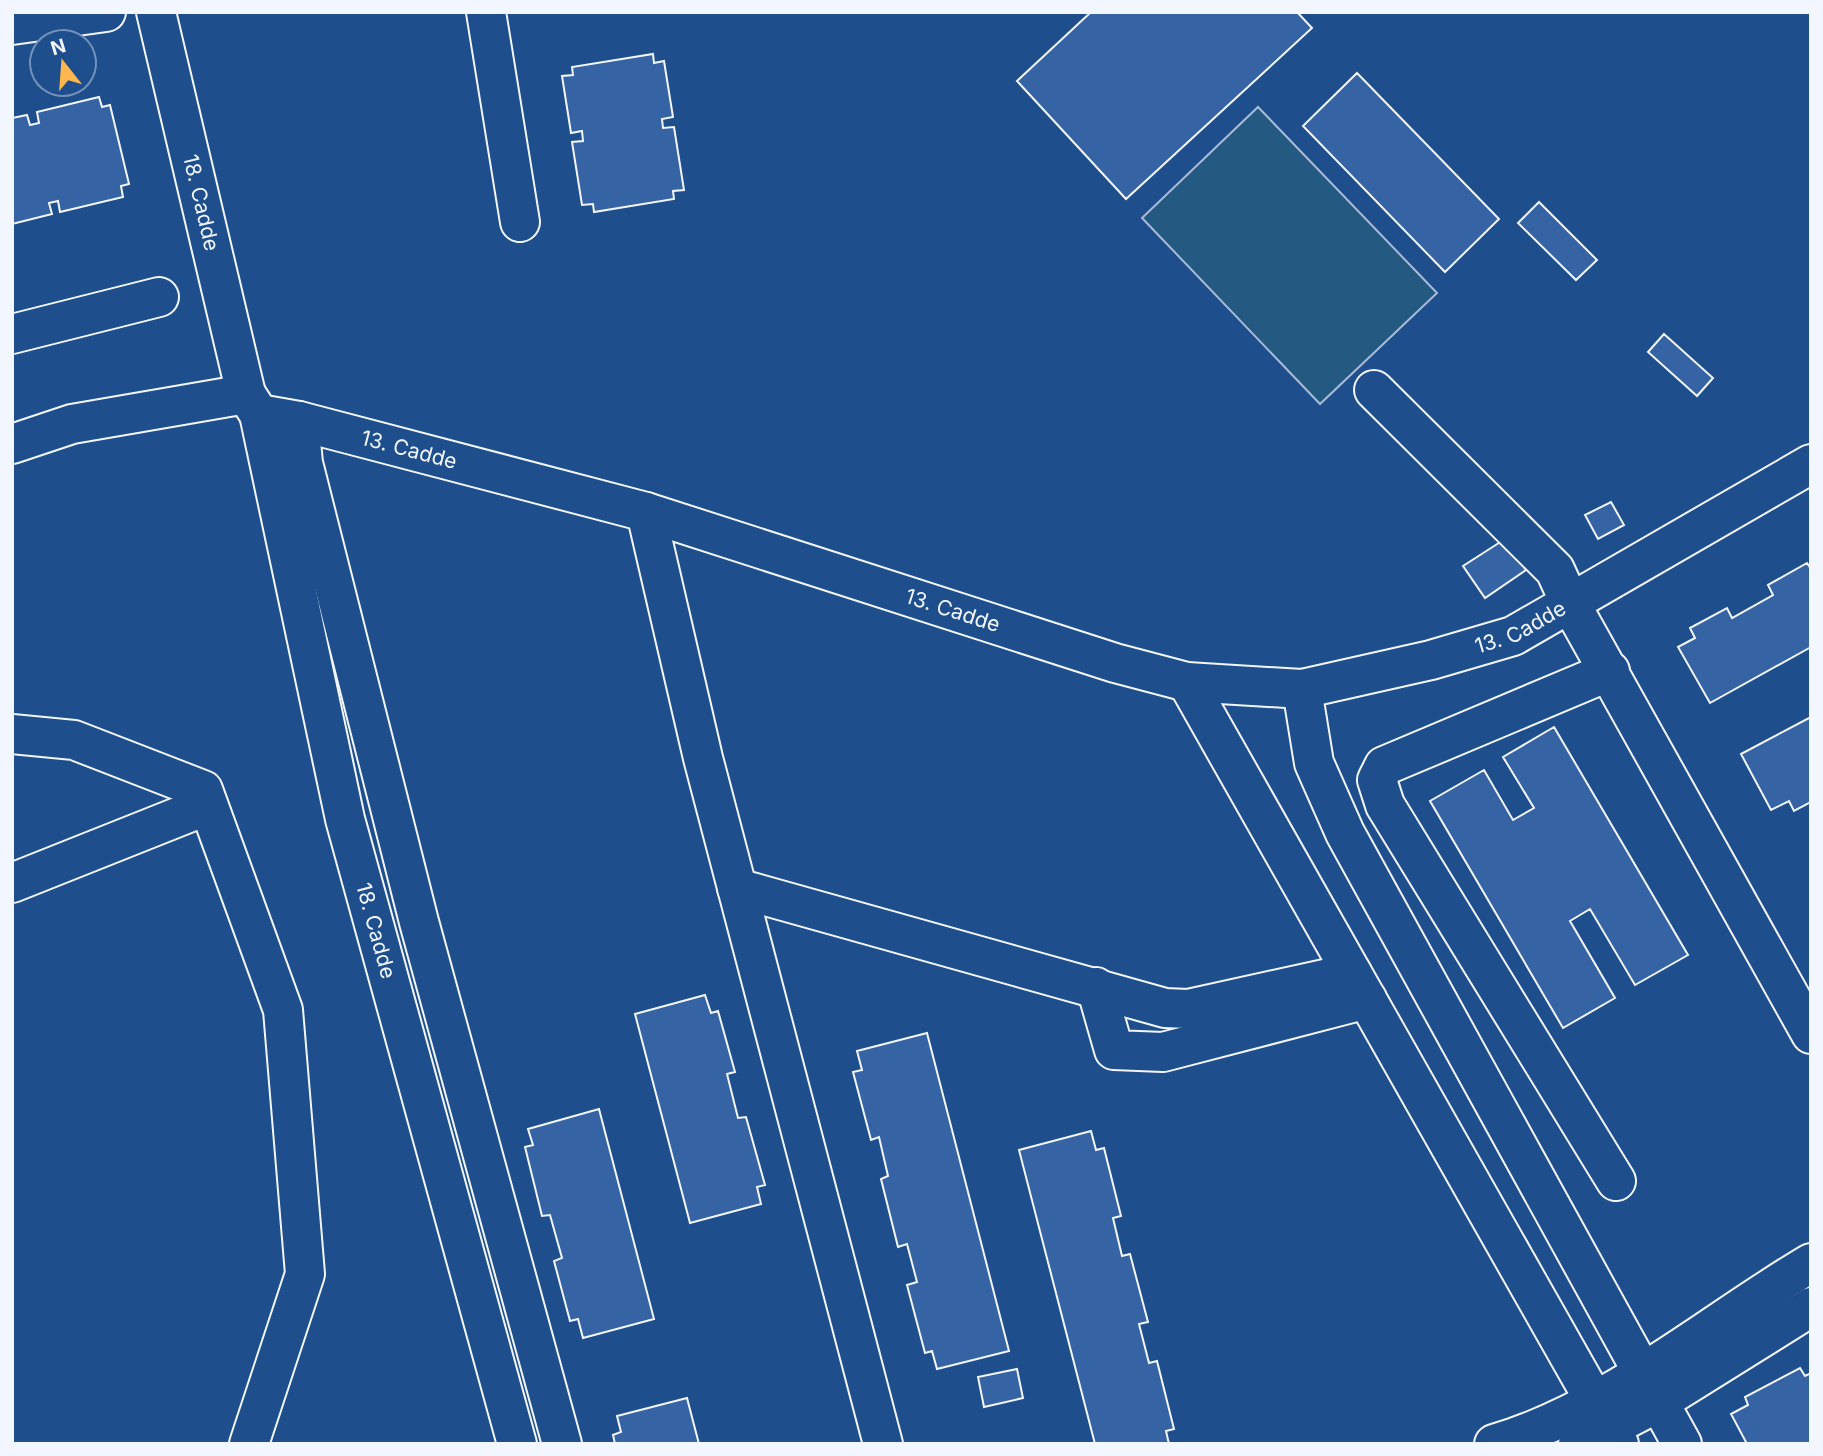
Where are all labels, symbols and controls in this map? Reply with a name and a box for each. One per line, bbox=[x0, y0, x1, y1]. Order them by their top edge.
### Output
north arrow bbox=[28, 28, 98, 98]
text: N bbox=[48, 34, 68, 60]
street label: 18. Cadde bbox=[178, 152, 225, 253]
street label: 13. Cadde bbox=[359, 425, 460, 474]
street label: 13. Cadde bbox=[902, 583, 1003, 637]
street label: 13. Cadde bbox=[1472, 595, 1570, 659]
street label: 18. Cadde bbox=[351, 880, 401, 981]

